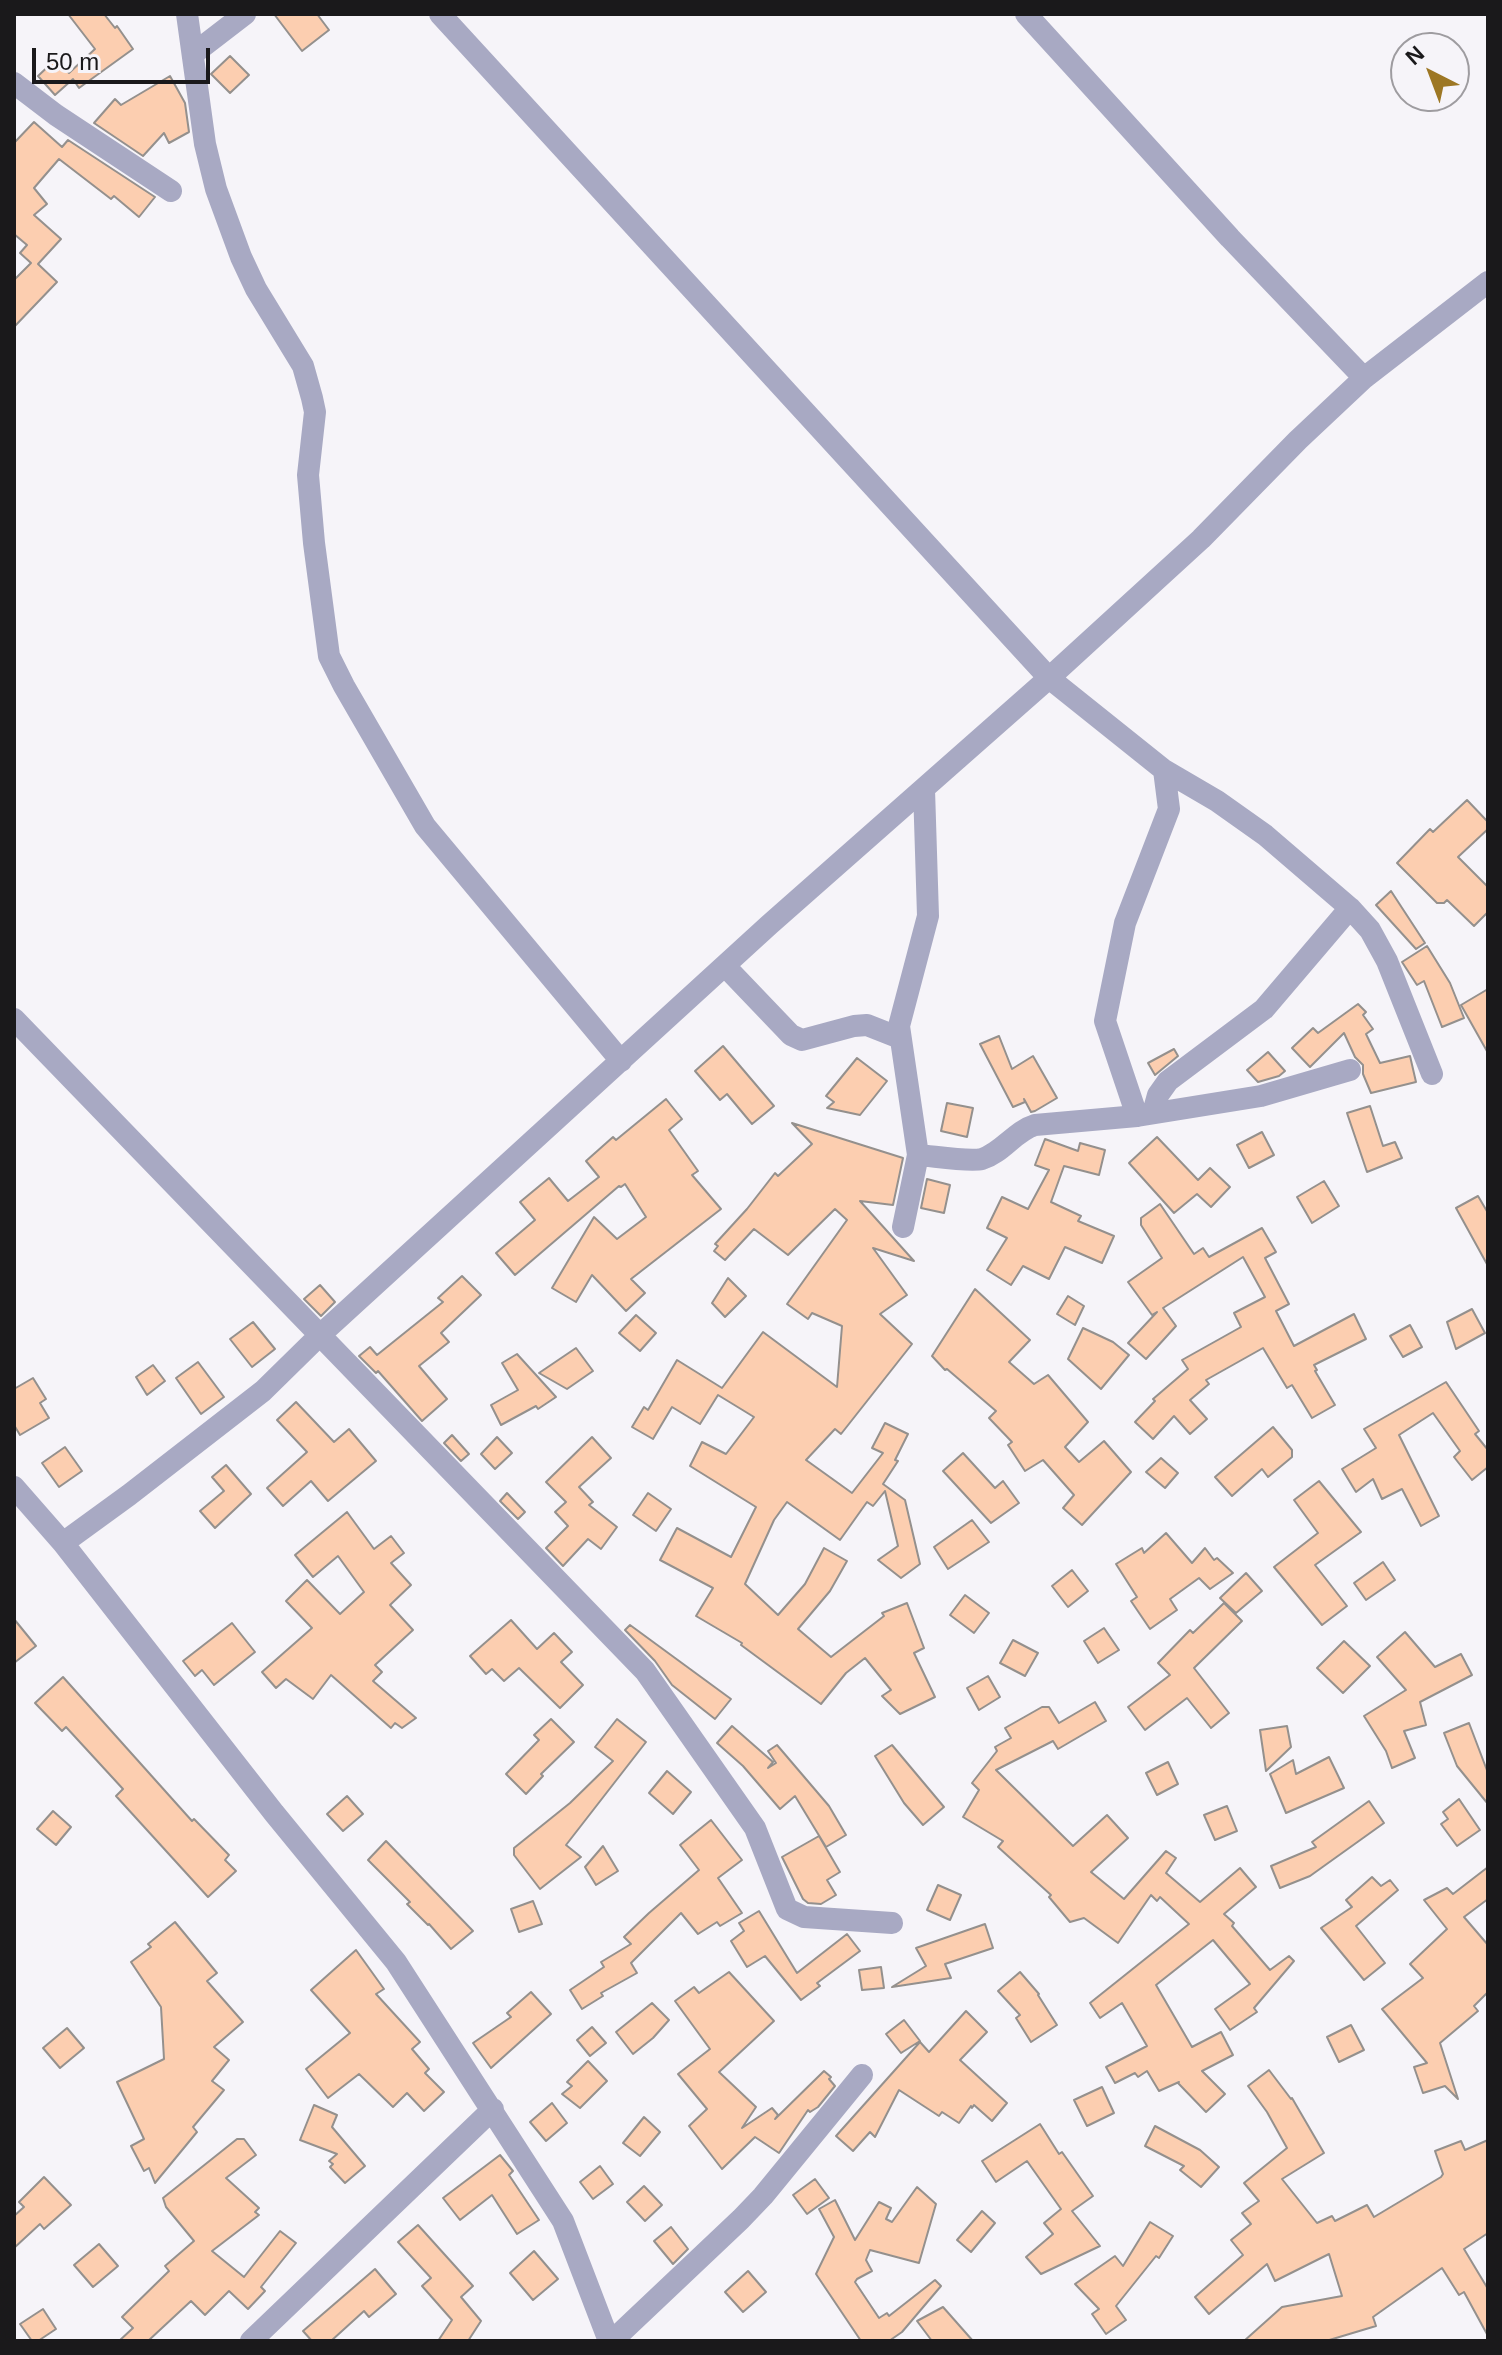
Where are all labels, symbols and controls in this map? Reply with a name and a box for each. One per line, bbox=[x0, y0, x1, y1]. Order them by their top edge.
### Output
scale bar bbox=[36, 32, 214, 82]
north arrow bbox=[1390, 32, 1470, 112]
text: N bbox=[1401, 41, 1429, 70]
text: 50 m bbox=[46, 48, 99, 75]

